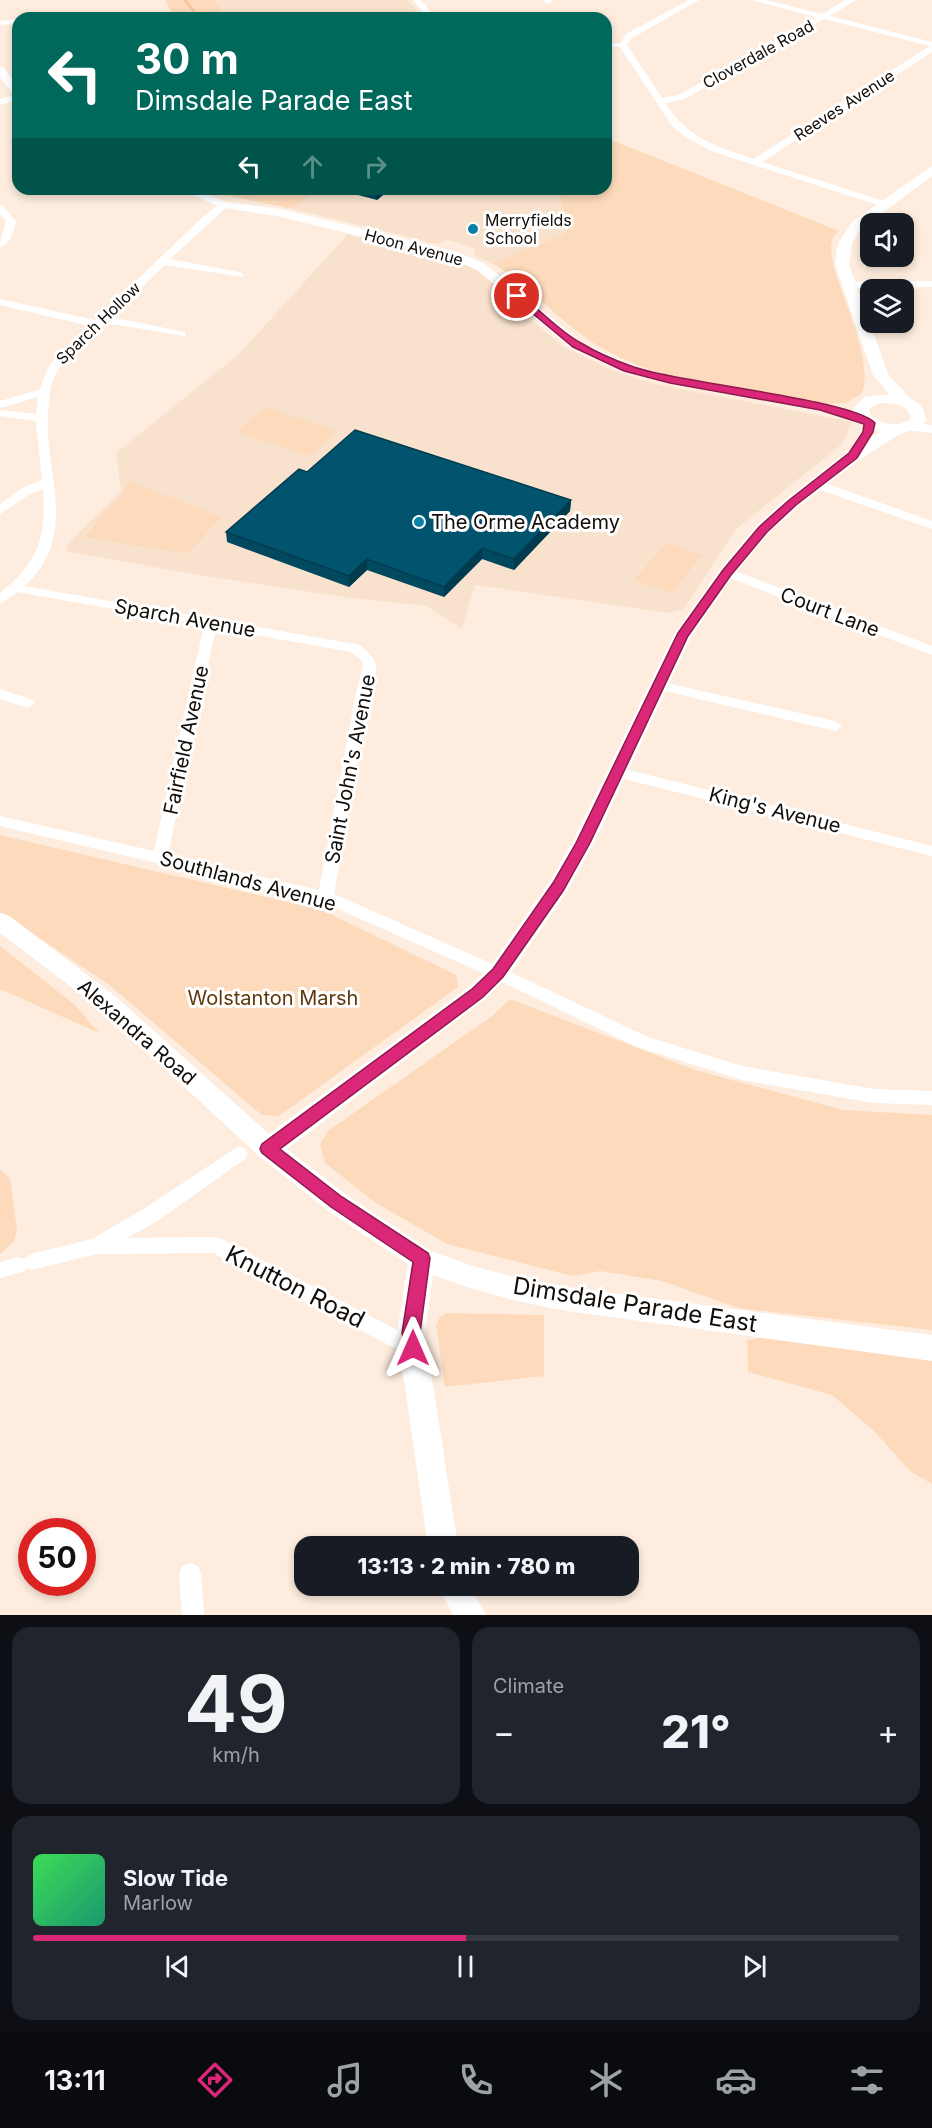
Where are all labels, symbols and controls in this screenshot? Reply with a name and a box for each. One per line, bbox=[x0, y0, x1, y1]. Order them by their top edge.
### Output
street label: Cloverdale Road bbox=[699, 15, 817, 93]
text: 30 m bbox=[135, 33, 239, 84]
icon: left bbox=[36, 36, 114, 114]
street label: Reeves Avenue bbox=[790, 65, 898, 145]
text: Dimsdale Parade East bbox=[135, 84, 413, 117]
icon: left bbox=[233, 150, 266, 183]
icon: ahead bbox=[296, 150, 329, 183]
icon: right bbox=[359, 150, 392, 183]
place label: Merryfields School bbox=[485, 210, 572, 248]
map controls bbox=[860, 213, 914, 333]
button: sound bbox=[860, 213, 914, 267]
marker: Merryfields School bbox=[466, 222, 480, 236]
street label: Hoon Avenue bbox=[363, 224, 465, 270]
pin bbox=[491, 270, 542, 321]
street label: Sparch Hollow bbox=[52, 278, 144, 368]
icon: arrive bbox=[500, 279, 533, 312]
button: layers bbox=[860, 279, 914, 333]
place label: The Orme Academy bbox=[431, 510, 620, 534]
marker: The Orme Academy bbox=[412, 515, 426, 529]
street label: Court Lane bbox=[777, 582, 883, 642]
street label: Sparch Avenue bbox=[113, 594, 257, 642]
street label: Fairfield Avenue bbox=[158, 663, 214, 817]
street label: Saint John's Avenue bbox=[320, 672, 380, 866]
street label: King's Avenue bbox=[707, 782, 843, 838]
street label: Southlands Avenue bbox=[157, 846, 339, 916]
street label: Alexandra Road bbox=[73, 974, 201, 1090]
park label: Wolstanton Marsh bbox=[188, 986, 358, 1010]
street label: Knutton Road bbox=[221, 1239, 370, 1334]
street label: Dimsdale Parade East bbox=[511, 1271, 759, 1338]
position arrow bbox=[381, 1316, 445, 1380]
speed limit sign: 50 bbox=[18, 1518, 96, 1596]
text: 13:13 · 2 min · 780 m bbox=[358, 1553, 575, 1579]
text: 49 bbox=[184, 1656, 288, 1751]
text: Climate bbox=[493, 1674, 564, 1698]
text: 21° bbox=[661, 1704, 731, 1759]
text: − bbox=[493, 1712, 515, 1752]
text: + bbox=[877, 1712, 899, 1752]
text: km/h bbox=[212, 1743, 260, 1767]
text: Slow Tide bbox=[123, 1865, 228, 1891]
text: Marlow bbox=[123, 1891, 193, 1915]
icon: previous bbox=[161, 1950, 194, 1983]
icon: pause bbox=[449, 1950, 482, 1983]
icon: next bbox=[738, 1950, 771, 1983]
icon: directions bbox=[194, 2059, 236, 2101]
icon: music bbox=[324, 2059, 366, 2101]
icon: phone bbox=[455, 2059, 497, 2101]
icon: climate bbox=[585, 2059, 627, 2101]
icon: car bbox=[715, 2059, 757, 2101]
icon: filters bbox=[846, 2059, 888, 2101]
text: 13:11 bbox=[44, 2064, 106, 2097]

